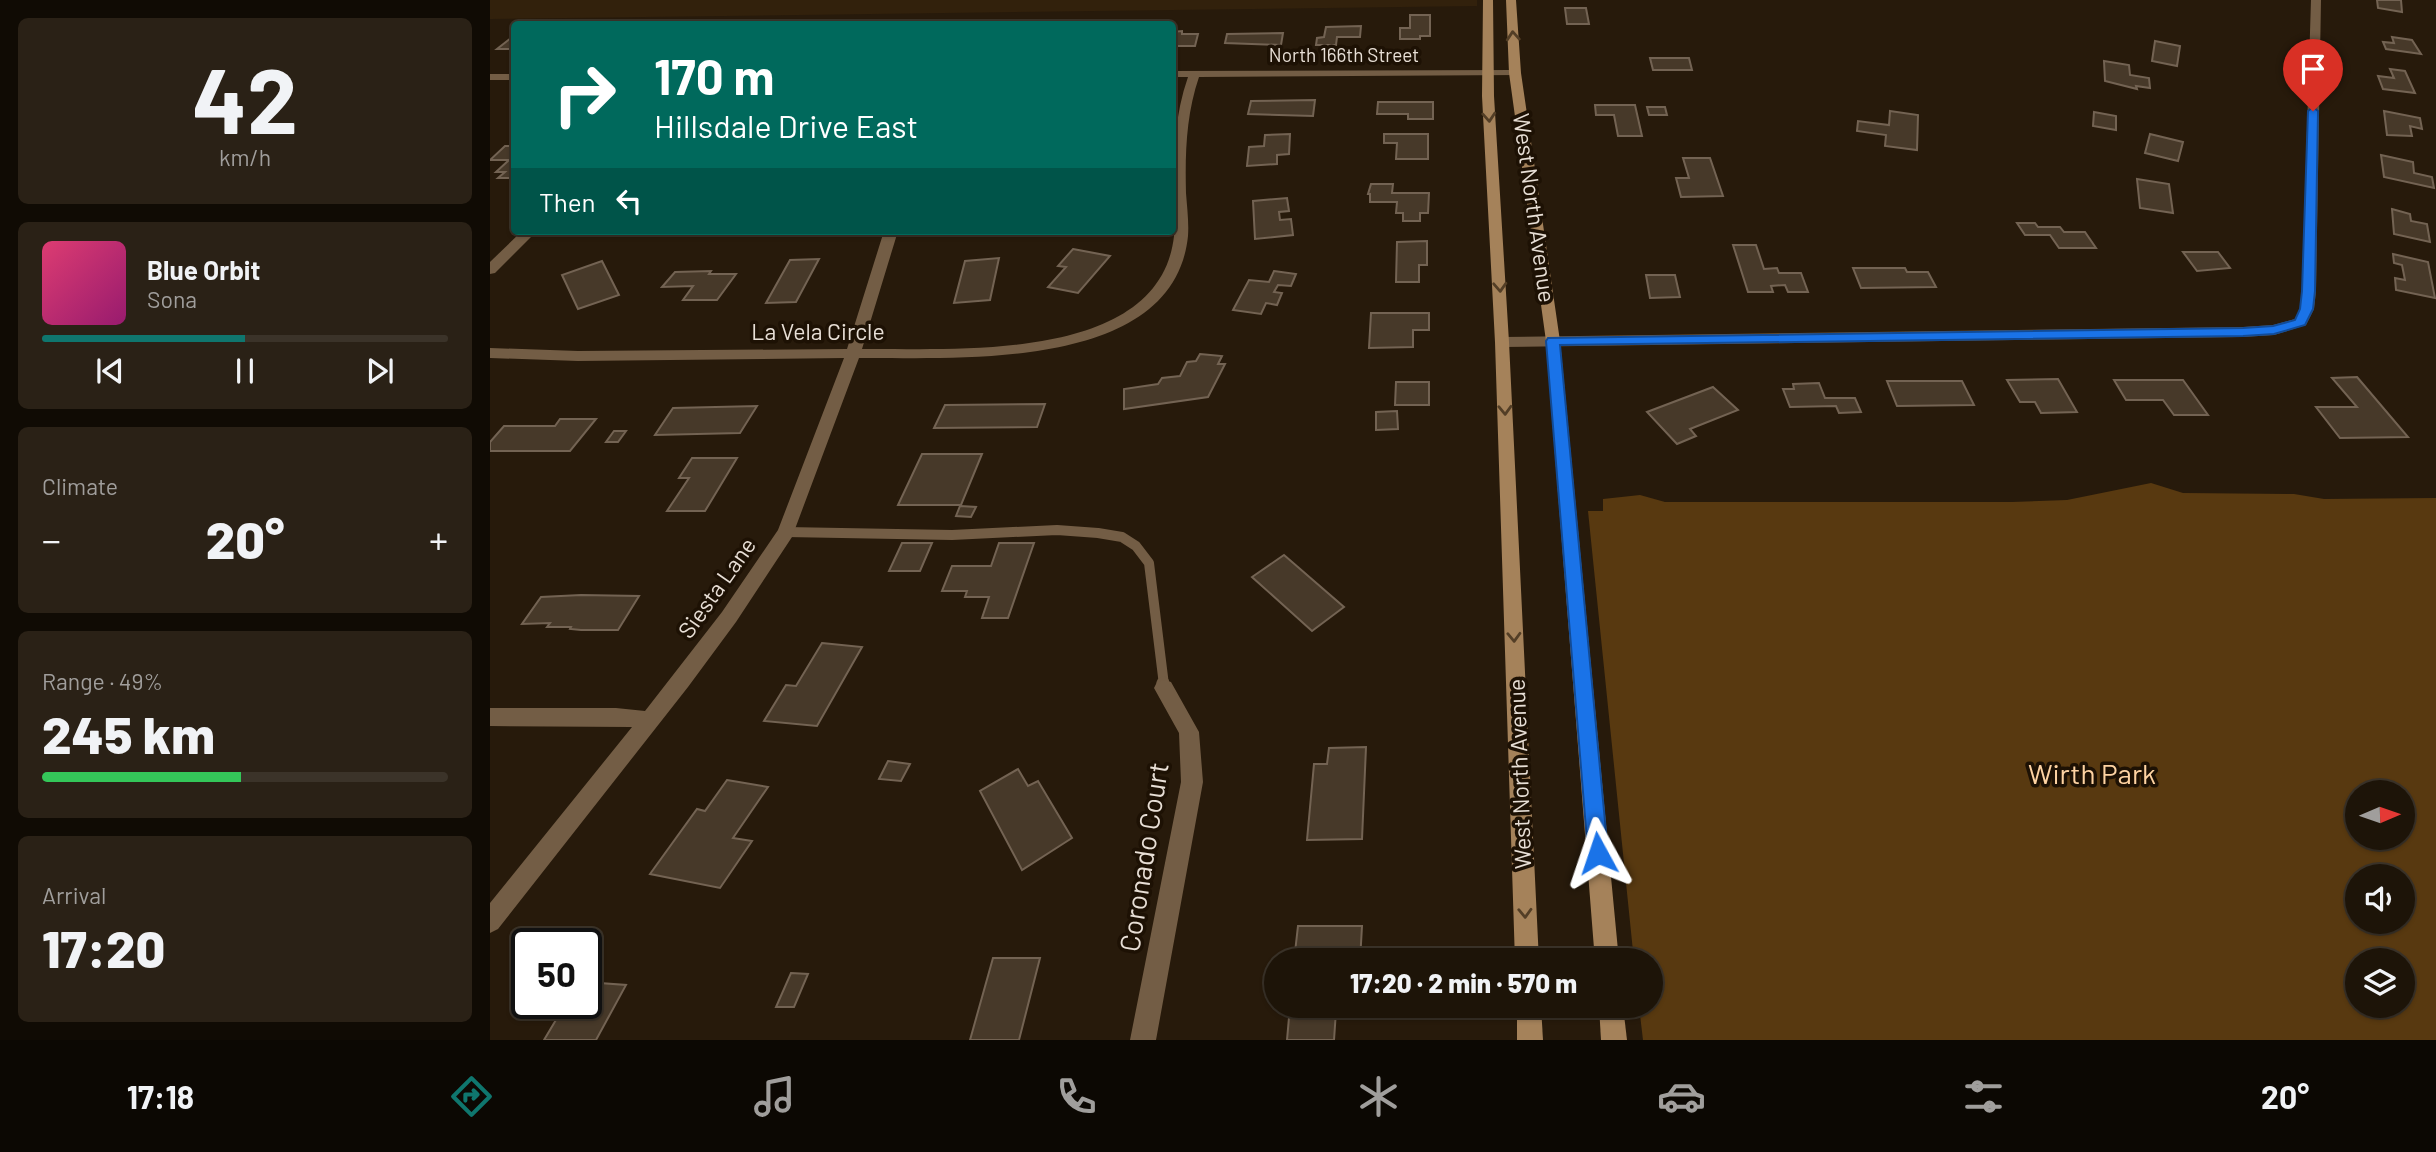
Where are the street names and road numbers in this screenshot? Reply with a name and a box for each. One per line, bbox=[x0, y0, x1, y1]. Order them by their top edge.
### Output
street label: North 166th Street bbox=[1269, 43, 1419, 66]
street label: West North Avenue bbox=[1508, 112, 1562, 304]
street label: La Vela Circle bbox=[751, 317, 885, 345]
street label: Siesta Lane bbox=[671, 532, 761, 643]
street label: West North Avenue bbox=[1502, 678, 1536, 870]
street label: Coronado Court bbox=[1111, 760, 1175, 954]

